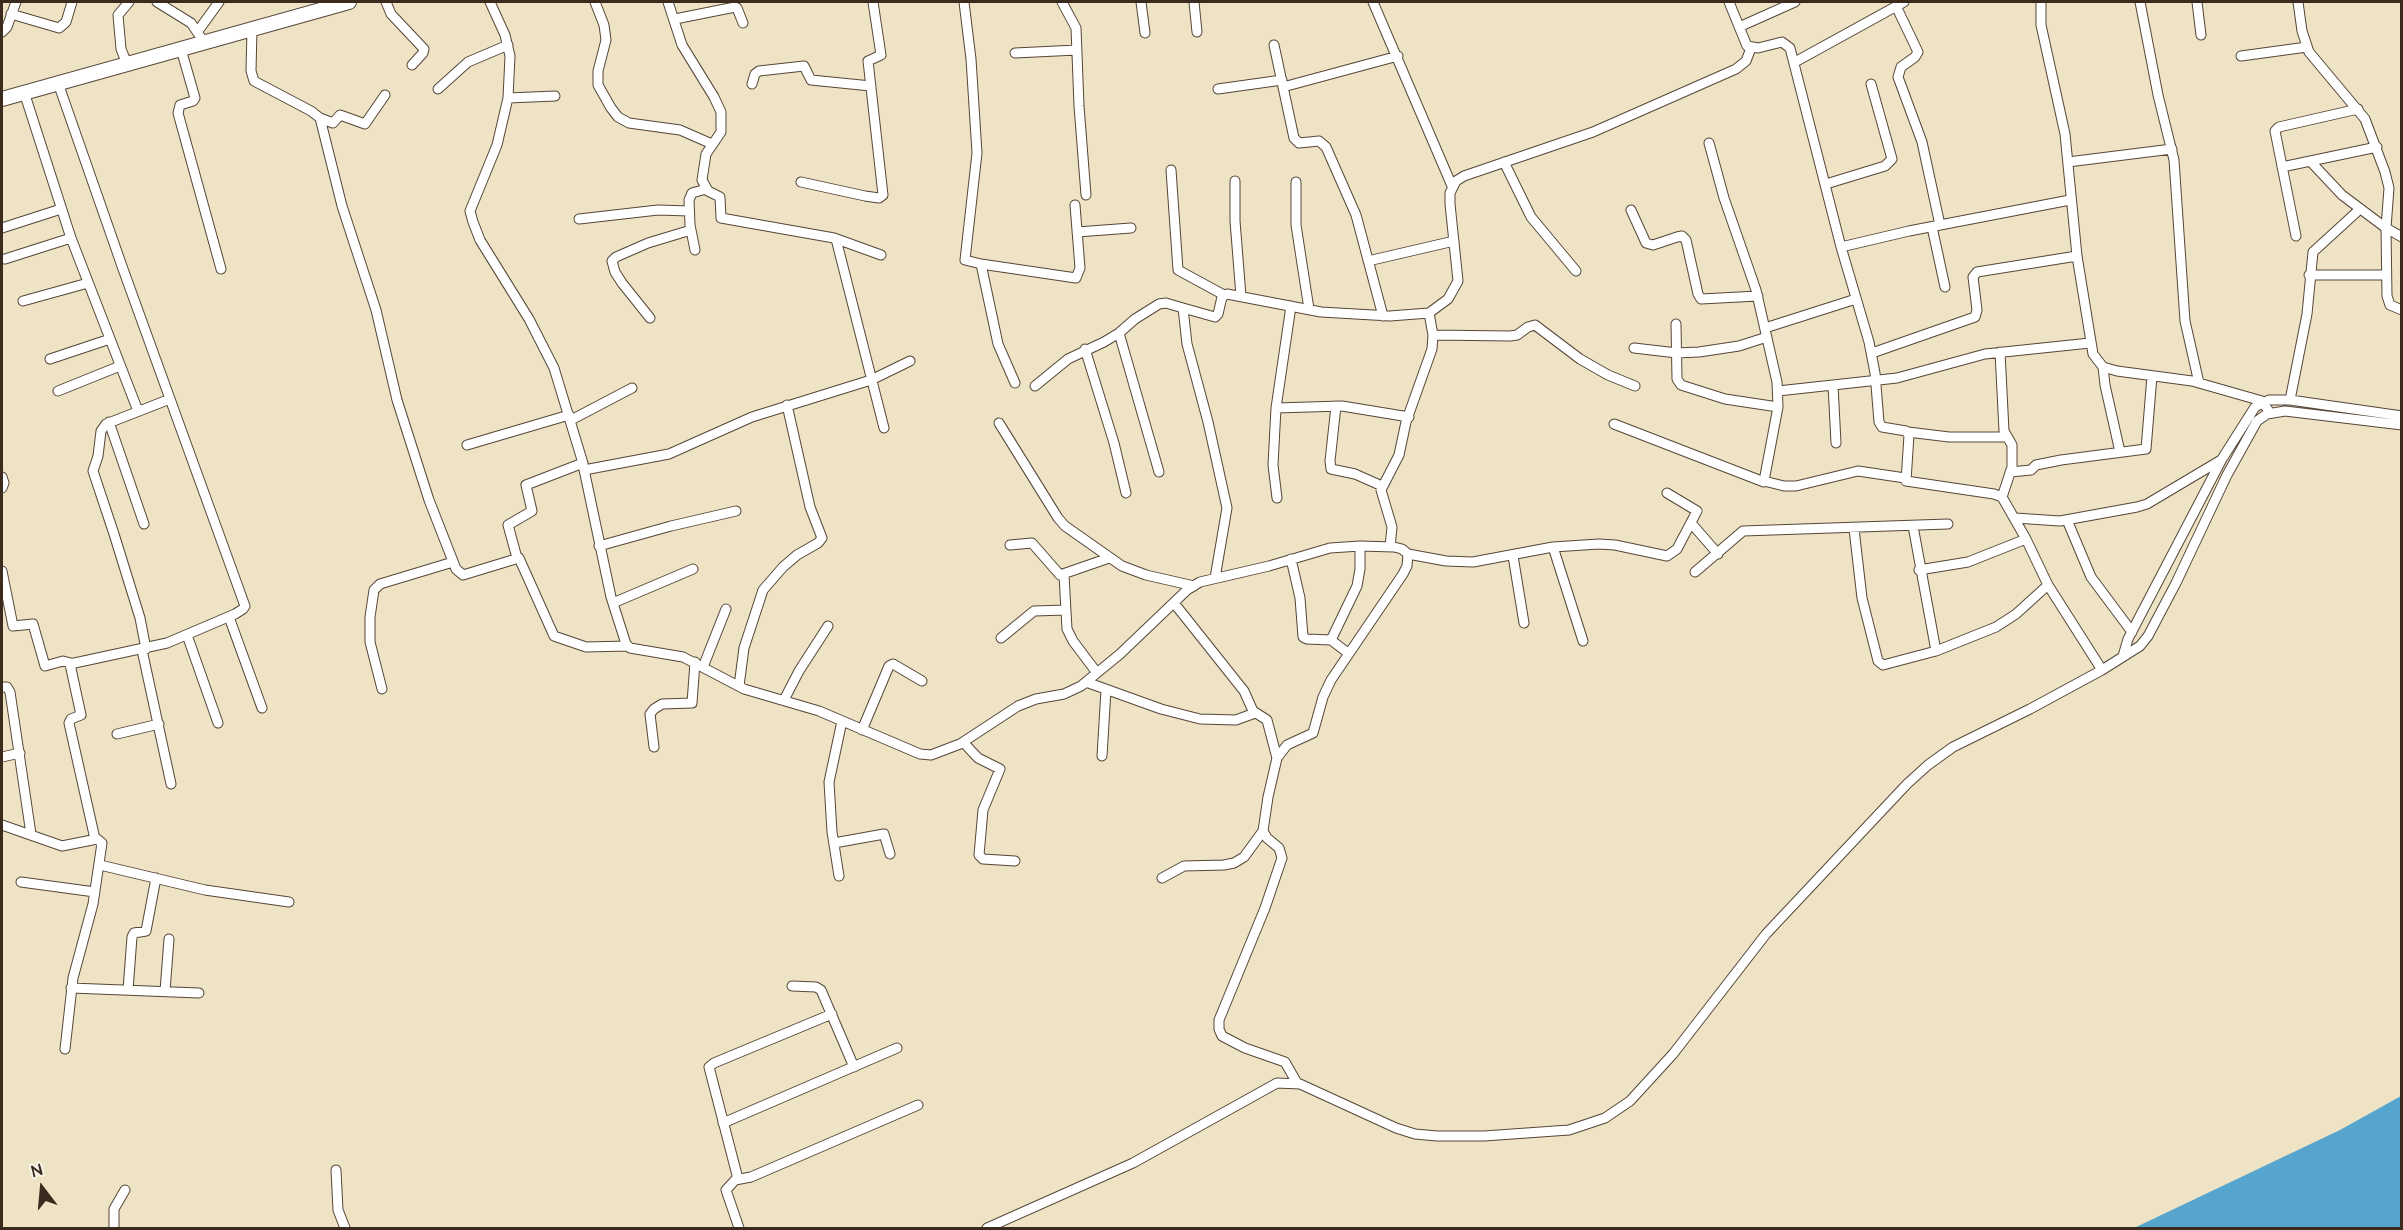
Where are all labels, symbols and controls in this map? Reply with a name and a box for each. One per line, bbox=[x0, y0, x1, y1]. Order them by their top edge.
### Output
north arrow bbox=[12, 1158, 72, 1218]
text: N bbox=[29, 1159, 45, 1183]

